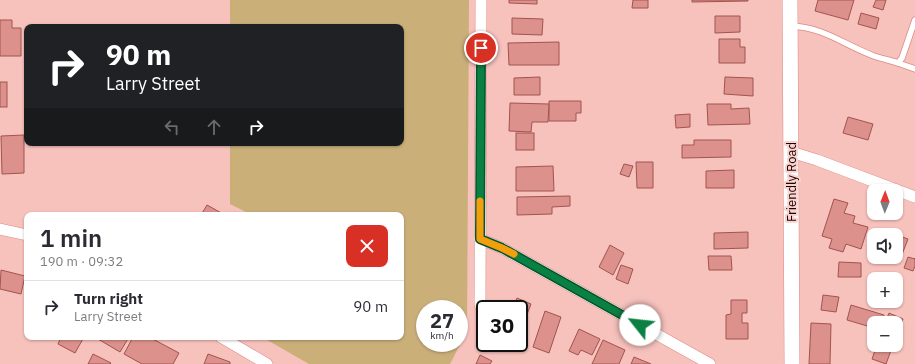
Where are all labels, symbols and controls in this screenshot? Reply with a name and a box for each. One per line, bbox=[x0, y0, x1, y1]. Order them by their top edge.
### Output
pin bbox=[464, 31, 498, 65]
text: 90 m bbox=[106, 36, 171, 73]
icon: arrive bbox=[470, 37, 492, 59]
icon: right bbox=[40, 40, 92, 92]
text: Larry Street bbox=[106, 72, 201, 95]
icon: left bbox=[161, 116, 183, 138]
icon: ahead bbox=[203, 116, 225, 138]
icon: right bbox=[245, 116, 267, 138]
street label: Friendly Road bbox=[783, 142, 800, 222]
north arrow bbox=[867, 184, 903, 220]
map controls bbox=[867, 184, 903, 352]
text: 1 min bbox=[40, 222, 102, 254]
button: close bbox=[346, 225, 388, 267]
button: sound bbox=[867, 228, 903, 264]
text: 190 m · 09:32 bbox=[40, 253, 123, 270]
button: + bbox=[867, 272, 903, 308]
text: Turn right bbox=[74, 289, 143, 308]
icon: right bbox=[40, 296, 62, 318]
text: 90 m bbox=[353, 297, 388, 316]
speed limit sign: 30 bbox=[476, 300, 528, 352]
position arrow bbox=[619, 304, 661, 346]
text: 27 bbox=[430, 307, 454, 334]
text: Larry Street bbox=[74, 308, 142, 325]
button: − bbox=[867, 316, 903, 352]
text: km/h bbox=[430, 329, 454, 342]

